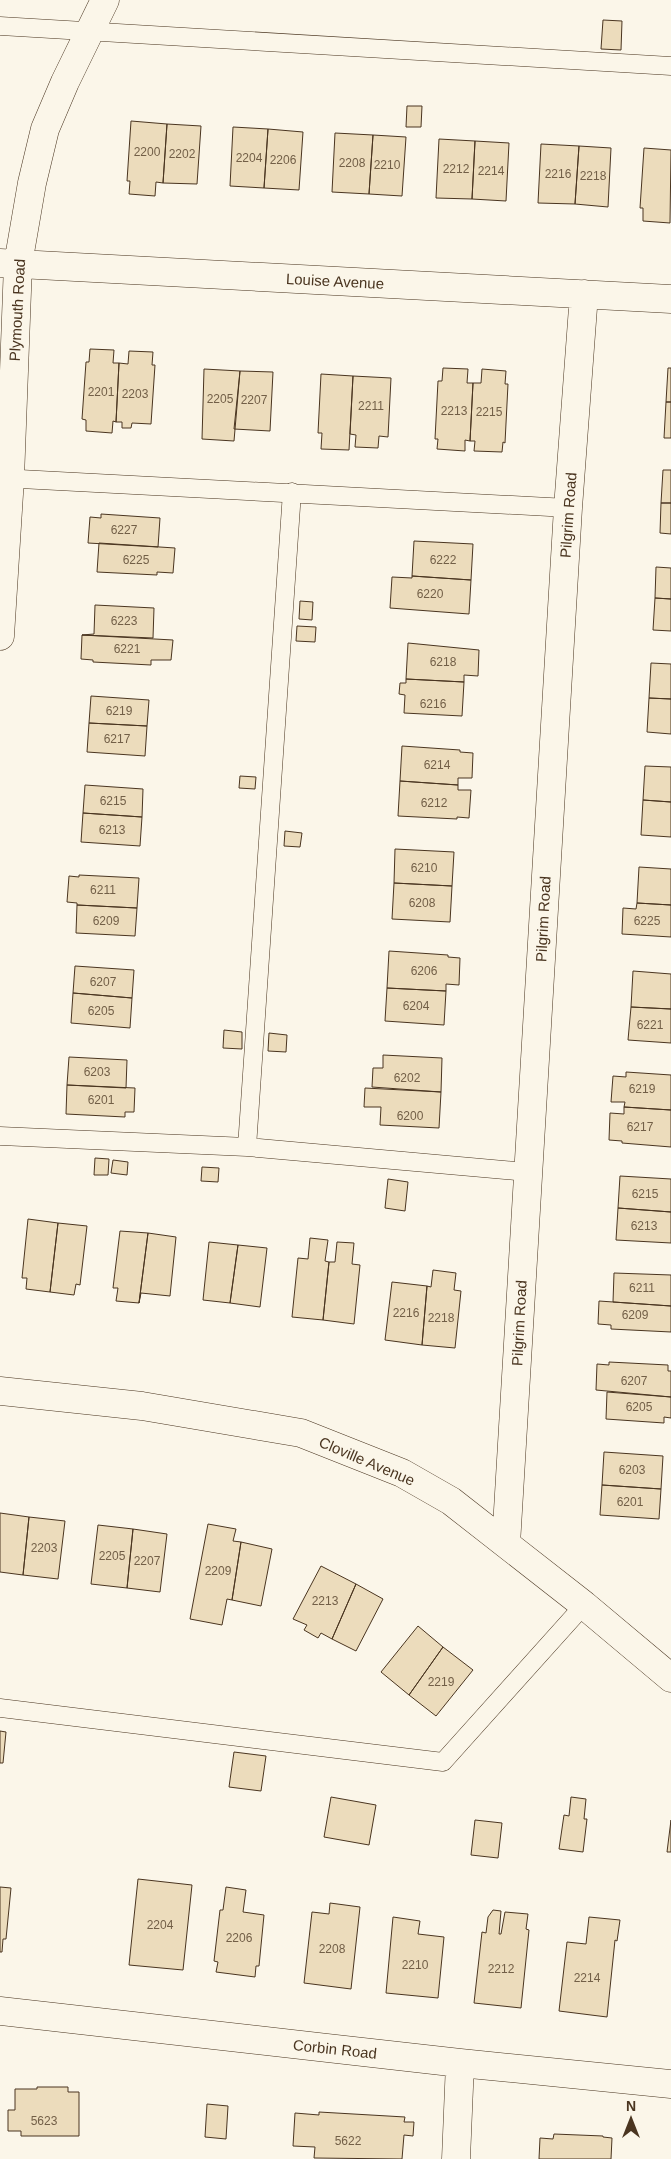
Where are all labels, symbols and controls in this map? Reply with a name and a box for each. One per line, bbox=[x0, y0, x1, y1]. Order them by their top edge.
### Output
house number: 2200 bbox=[134, 145, 161, 159]
house number: 2202 bbox=[169, 147, 196, 161]
house number: 2204 bbox=[236, 151, 263, 165]
house number: 2206 bbox=[270, 153, 297, 167]
house number: 2208 bbox=[339, 156, 366, 170]
house number: 2210 bbox=[374, 158, 401, 172]
house number: 2212 bbox=[443, 162, 470, 176]
house number: 2214 bbox=[478, 164, 505, 178]
house number: 2216 bbox=[545, 167, 572, 181]
house number: 2218 bbox=[580, 169, 607, 183]
street label: Plymouth Road bbox=[6, 258, 28, 362]
street label: Louise Avenue bbox=[286, 270, 384, 292]
house number: 2201 bbox=[88, 385, 115, 399]
house number: 2203 bbox=[122, 387, 149, 401]
house number: 2205 bbox=[207, 392, 234, 406]
house number: 2207 bbox=[241, 393, 268, 407]
house number: 2211 bbox=[358, 399, 384, 413]
house number: 2213 bbox=[441, 404, 468, 418]
house number: 2215 bbox=[476, 405, 503, 419]
street label: Pilgrim Road bbox=[557, 472, 579, 558]
house number: 6227 bbox=[111, 523, 138, 537]
house number: 6225 bbox=[123, 553, 150, 567]
house number: 6222 bbox=[430, 553, 457, 567]
house number: 6220 bbox=[417, 587, 444, 601]
house number: 6223 bbox=[111, 614, 138, 628]
house number: 6221 bbox=[114, 642, 141, 656]
house number: 6218 bbox=[430, 655, 457, 669]
house number: 6216 bbox=[420, 697, 447, 711]
house number: 6219 bbox=[106, 704, 133, 718]
house number: 6217 bbox=[104, 732, 131, 746]
house number: 6214 bbox=[424, 758, 451, 772]
house number: 6215 bbox=[100, 794, 127, 808]
house number: 6212 bbox=[421, 796, 448, 810]
house number: 6213 bbox=[99, 823, 126, 837]
house number: 6210 bbox=[411, 861, 438, 875]
street label: Pilgrim Road bbox=[532, 876, 554, 962]
house number: 6211 bbox=[90, 883, 116, 897]
house number: 6208 bbox=[409, 896, 436, 910]
house number: 6209 bbox=[93, 914, 120, 928]
house number: 6225 bbox=[634, 914, 661, 928]
house number: 6206 bbox=[411, 964, 438, 978]
house number: 6207 bbox=[90, 975, 117, 989]
house number: 6204 bbox=[403, 999, 430, 1013]
house number: 6205 bbox=[88, 1004, 115, 1018]
house number: 6221 bbox=[637, 1018, 664, 1032]
house number: 6203 bbox=[84, 1065, 111, 1079]
house number: 6202 bbox=[394, 1071, 421, 1085]
house number: 6219 bbox=[629, 1082, 656, 1096]
house number: 6201 bbox=[88, 1093, 115, 1107]
house number: 6200 bbox=[397, 1109, 424, 1123]
house number: 6217 bbox=[627, 1120, 654, 1134]
house number: 6215 bbox=[632, 1187, 659, 1201]
house number: 6213 bbox=[631, 1219, 658, 1233]
street label: Pilgrim Road bbox=[508, 1280, 530, 1366]
house number: 6211 bbox=[629, 1281, 655, 1295]
house number: 2216 bbox=[393, 1306, 420, 1320]
house number: 6209 bbox=[622, 1308, 649, 1322]
house number: 2218 bbox=[428, 1311, 455, 1325]
house number: 6207 bbox=[621, 1374, 648, 1388]
house number: 6205 bbox=[626, 1400, 653, 1414]
street label: Cloville Avenue bbox=[317, 1433, 417, 1489]
house number: 6203 bbox=[619, 1463, 646, 1477]
house number: 6201 bbox=[617, 1495, 644, 1509]
house number: 2203 bbox=[31, 1541, 58, 1555]
house number: 2205 bbox=[99, 1549, 126, 1563]
house number: 2207 bbox=[134, 1554, 161, 1568]
house number: 2209 bbox=[205, 1564, 232, 1578]
house number: 2213 bbox=[312, 1594, 339, 1608]
house number: 2219 bbox=[428, 1675, 455, 1689]
house number: 2204 bbox=[147, 1918, 174, 1932]
house number: 2206 bbox=[226, 1931, 253, 1945]
house number: 2208 bbox=[319, 1942, 346, 1956]
house number: 2210 bbox=[402, 1958, 429, 1972]
house number: 2212 bbox=[488, 1962, 515, 1976]
house number: 2214 bbox=[574, 1971, 601, 1985]
street label: Corbin Road bbox=[292, 2036, 378, 2062]
north arrow bbox=[606, 2094, 656, 2144]
text: N bbox=[626, 2098, 636, 2114]
house number: 5623 bbox=[31, 2114, 58, 2128]
house number: 5622 bbox=[335, 2134, 362, 2148]

